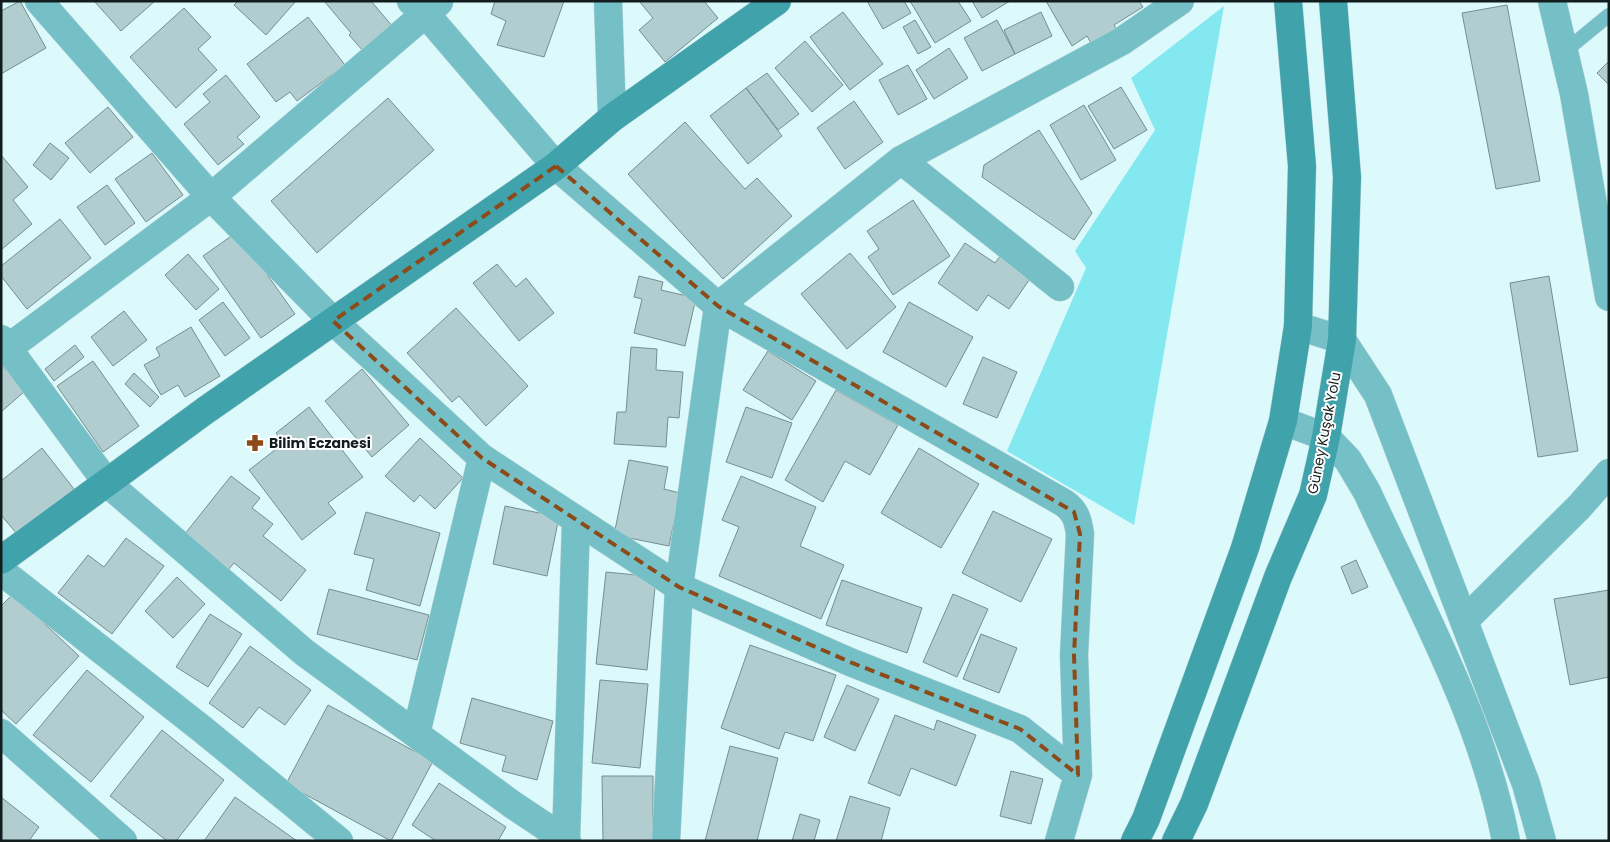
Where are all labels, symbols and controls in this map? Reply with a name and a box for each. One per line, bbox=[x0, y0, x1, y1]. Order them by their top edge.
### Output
street label: Güney Kuşak Yolu bbox=[1302, 370, 1346, 496]
pharmacy icon: Bilim Eczanesi bbox=[245, 433, 265, 453]
place label: Bilim Eczanesi bbox=[269, 433, 371, 453]

